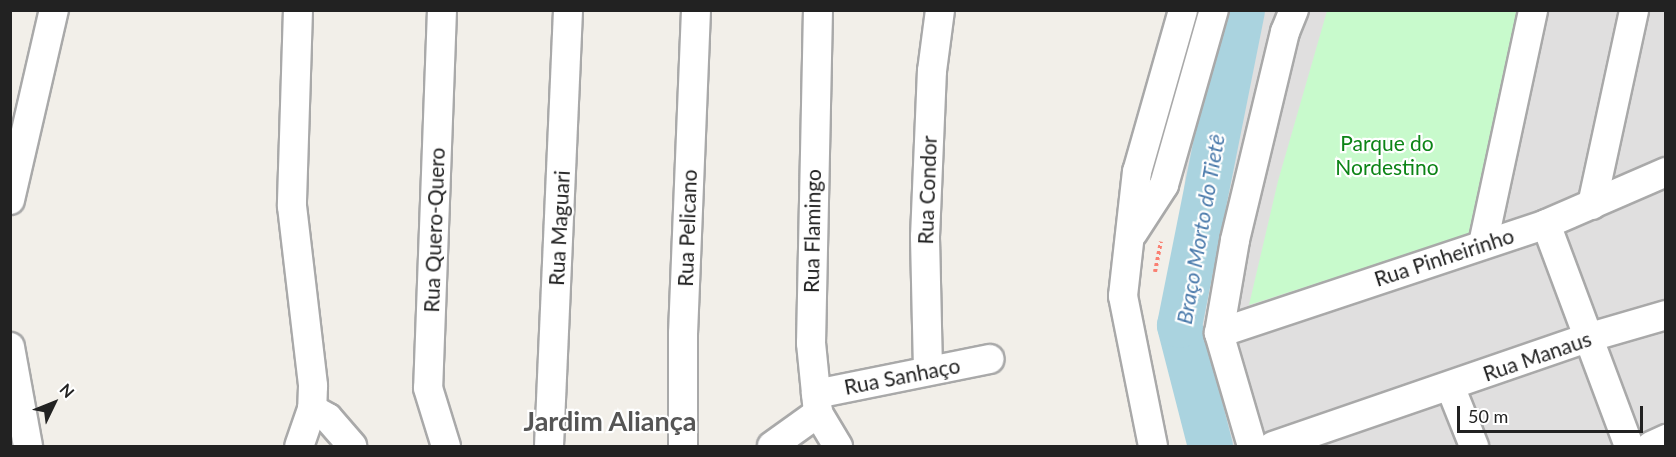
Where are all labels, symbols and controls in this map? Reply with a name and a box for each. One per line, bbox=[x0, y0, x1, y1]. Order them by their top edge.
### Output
park label: Parque do Nordestino bbox=[1335, 130, 1439, 180]
water label: Braço Morto do Tietê bbox=[1170, 132, 1230, 326]
street label: Rua Condor bbox=[913, 135, 941, 245]
street label: Rua Quero-Quero bbox=[419, 147, 449, 313]
street label: Rua Pelicano bbox=[672, 169, 702, 287]
street label: Rua Flamingo bbox=[798, 169, 826, 293]
street label: Rua Maguari bbox=[543, 170, 575, 286]
street label: Rua Pinheirinho bbox=[1371, 223, 1517, 291]
street label: Rua Manaus bbox=[1480, 326, 1594, 386]
street label: Rua Sanhaço bbox=[842, 352, 962, 400]
north arrow bbox=[24, 373, 84, 433]
text: N bbox=[56, 379, 79, 401]
scale bar bbox=[1460, 394, 1646, 432]
district label: Jardim Aliança bbox=[523, 405, 697, 437]
text: 50 m bbox=[1468, 405, 1508, 427]

